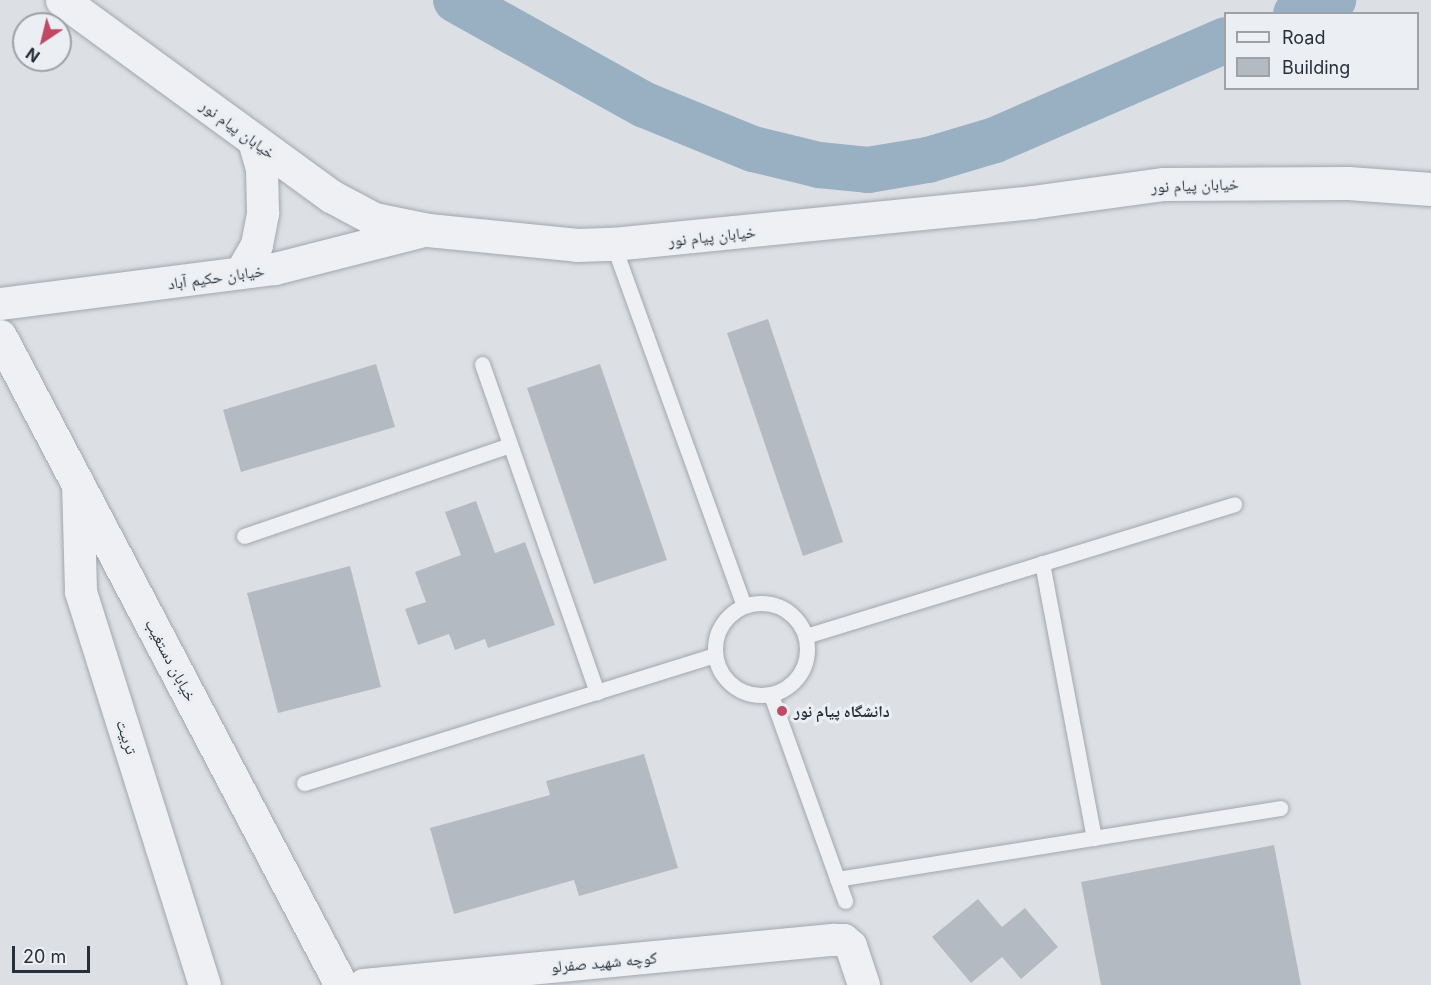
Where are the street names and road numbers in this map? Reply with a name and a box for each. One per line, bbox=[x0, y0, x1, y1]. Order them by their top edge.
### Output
street label: خیابان پیام نور bbox=[197, 95, 279, 163]
street label: خیابان پیام نور bbox=[1151, 174, 1239, 196]
street label: خیابان پیام نور bbox=[667, 222, 757, 250]
street label: خیابان حکیم آباد bbox=[166, 261, 266, 293]
street label: خیابان دستغیب bbox=[141, 615, 201, 705]
street label: تربیت bbox=[112, 717, 142, 757]
street label: کوچه شهید صفرلو bbox=[550, 948, 658, 976]

